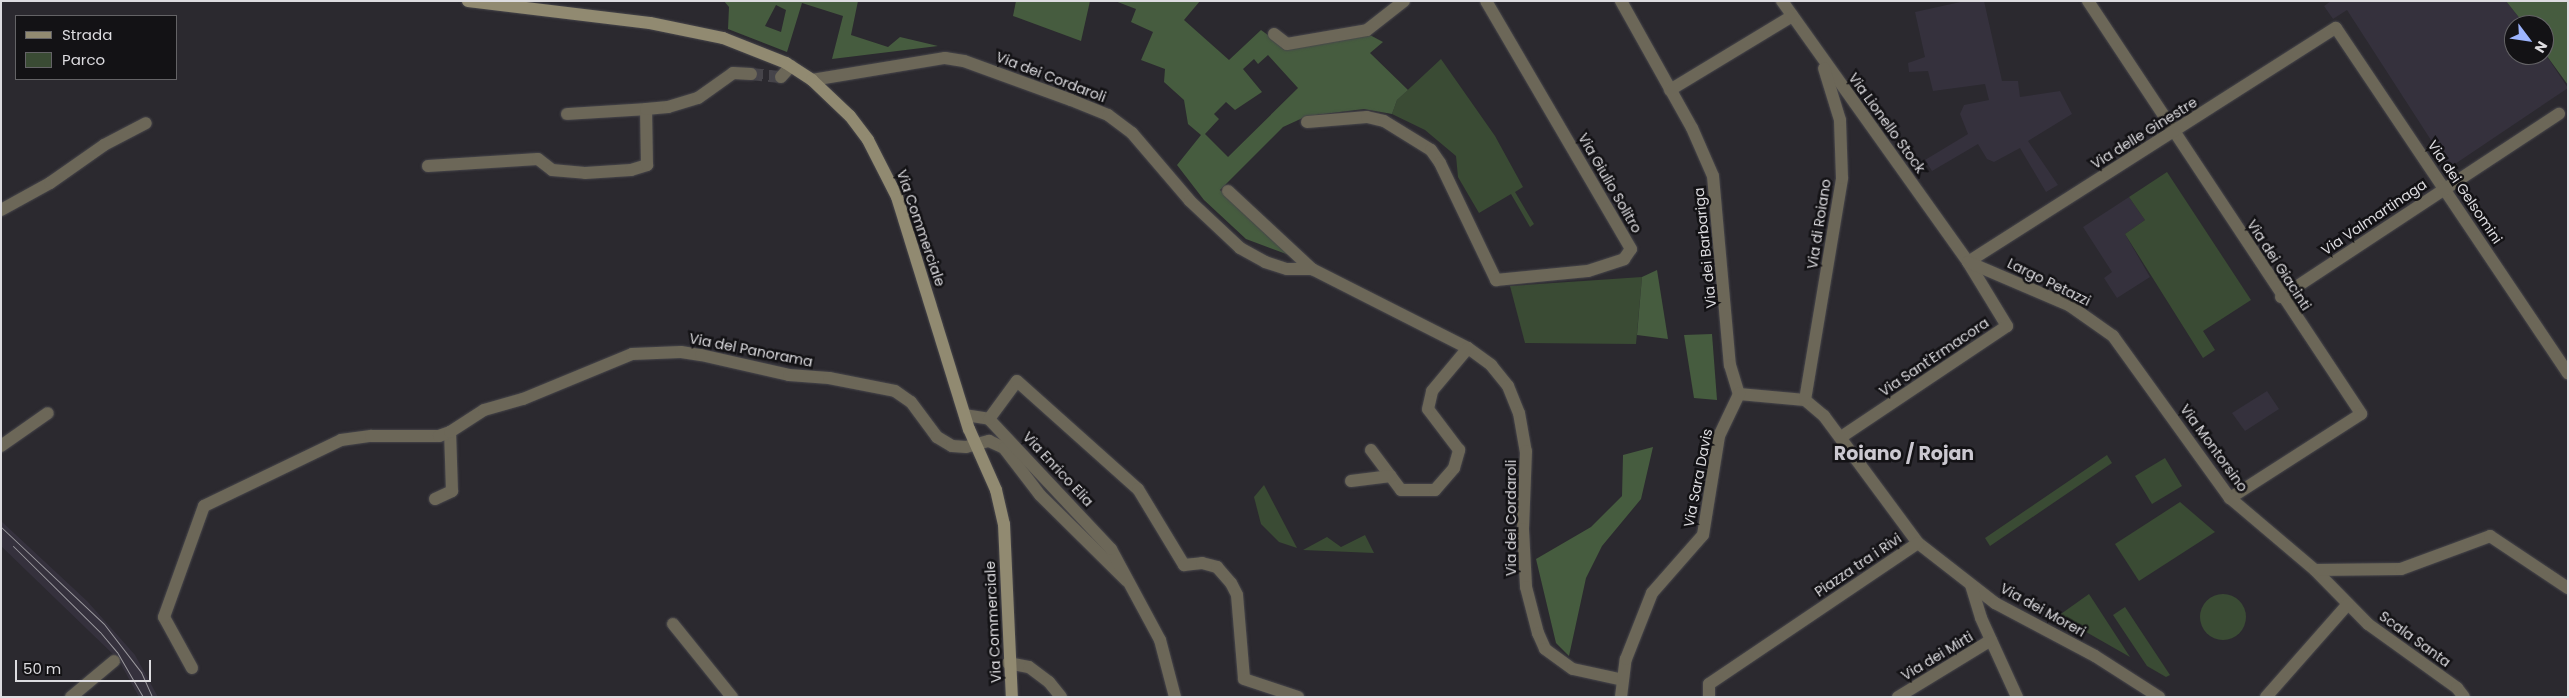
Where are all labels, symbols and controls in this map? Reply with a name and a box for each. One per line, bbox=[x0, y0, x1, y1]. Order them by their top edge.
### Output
legend bbox=[15, 15, 178, 80]
north arrow bbox=[2504, 15, 2554, 65]
text: Strada bbox=[62, 24, 112, 45]
text: N bbox=[2530, 38, 2552, 57]
street label: Via dei Cordaroli bbox=[994, 48, 1108, 106]
text: Parco bbox=[62, 49, 105, 70]
street label: Via Lionello Stock bbox=[1845, 70, 1929, 176]
street label: Via delle Ginestre bbox=[2088, 94, 2200, 172]
street label: Via Giulio Solitro bbox=[1575, 130, 1645, 236]
street label: Via dei Gelsomini bbox=[2424, 137, 2506, 247]
street label: Via Commerciale bbox=[893, 168, 949, 288]
street label: Via Valmartinaga bbox=[2318, 176, 2430, 258]
street label: Via di Roiano bbox=[1804, 178, 1834, 270]
street label: Via dei Barbariga bbox=[1690, 187, 1720, 309]
street label: Via dei Giacinti bbox=[2243, 217, 2315, 313]
street label: Largo Petazzi bbox=[2005, 255, 2093, 309]
street label: Via Sant'Ermacora bbox=[1876, 314, 1992, 400]
street label: Via del Panorama bbox=[688, 330, 814, 370]
street label: Via Montorsino bbox=[2177, 401, 2251, 495]
street label: Via Sara Davis bbox=[1680, 427, 1716, 529]
street label: Via Enrico Elia bbox=[1019, 428, 1097, 510]
district label: Roiano / Rojan bbox=[1834, 443, 1974, 465]
street label: Via dei Cordaroli bbox=[1503, 460, 1519, 576]
street label: Piazza tra i Rivi bbox=[1811, 530, 1905, 600]
street label: Via Commerciale bbox=[981, 561, 1005, 683]
street label: Via dei Moreri bbox=[1997, 580, 2089, 640]
street label: Scala Santa bbox=[2376, 608, 2454, 670]
street label: Via dei Mirti bbox=[1898, 628, 1976, 684]
scale bar bbox=[18, 650, 154, 682]
text: 50 m bbox=[23, 658, 61, 679]

